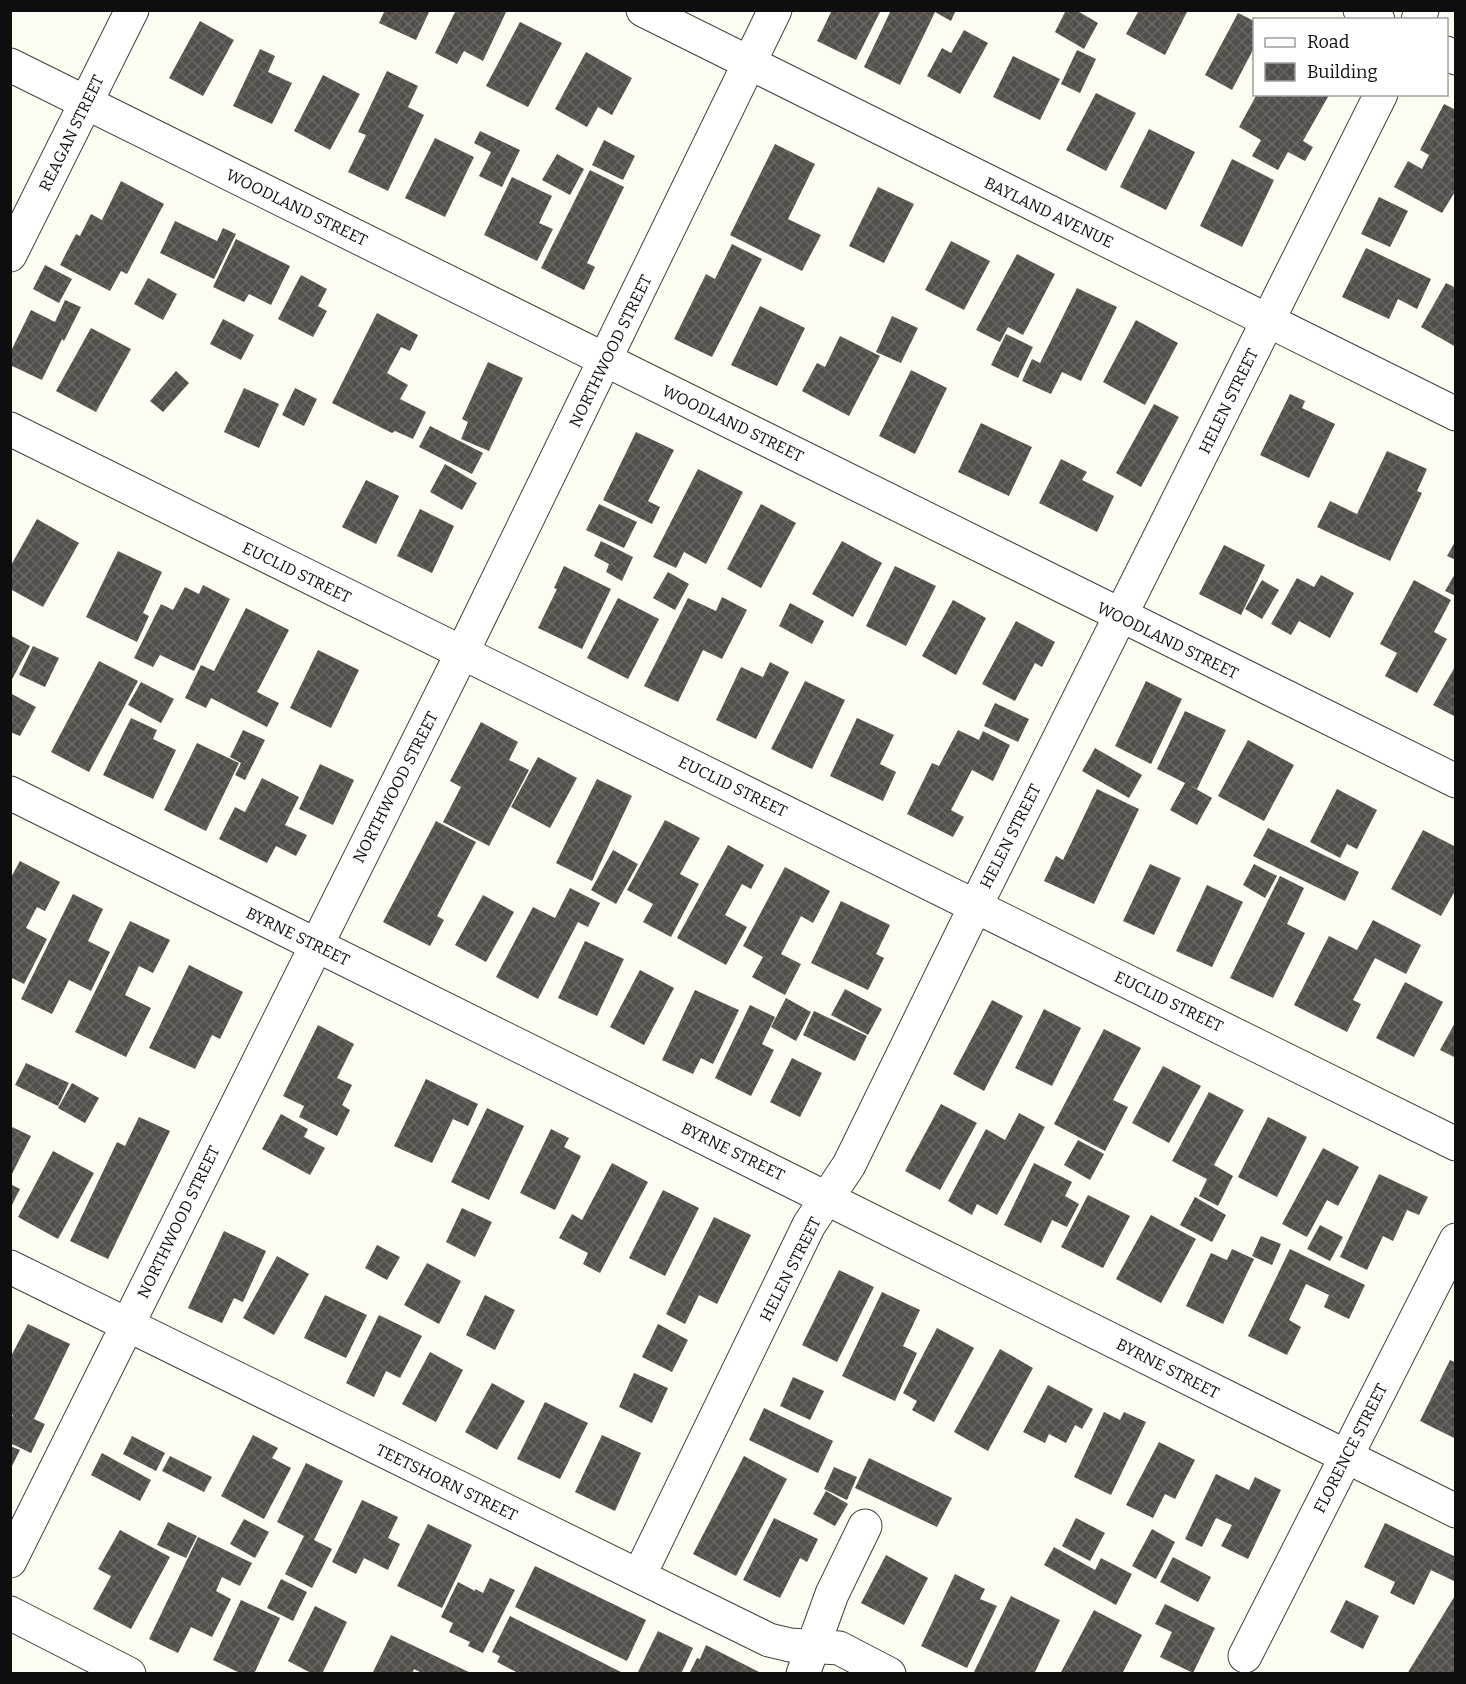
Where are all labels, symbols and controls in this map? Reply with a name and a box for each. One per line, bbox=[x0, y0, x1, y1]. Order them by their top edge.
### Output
legend bbox=[1253, 18, 1448, 96]
text: Road bbox=[1307, 31, 1350, 53]
text: Building bbox=[1307, 61, 1378, 83]
street label: REAGAN STREET bbox=[35, 72, 108, 194]
street label: WOODLAND STREET bbox=[223, 165, 371, 250]
street label: BAYLAND AVENUE bbox=[981, 173, 1116, 252]
street label: NORTHWOOD STREET bbox=[565, 272, 656, 431]
street label: HELEN STREET bbox=[1195, 346, 1262, 457]
street label: WOODLAND STREET bbox=[659, 381, 807, 466]
street label: EUCLID STREET bbox=[239, 538, 354, 607]
street label: WOODLAND STREET bbox=[1094, 598, 1242, 683]
street label: NORTHWOOD STREET bbox=[349, 708, 442, 866]
street label: EUCLID STREET bbox=[675, 752, 790, 821]
street label: HELEN STREET bbox=[976, 781, 1045, 892]
street label: BYRNE STREET bbox=[243, 903, 353, 970]
street label: EUCLID STREET bbox=[1111, 967, 1226, 1036]
street label: BYRNE STREET bbox=[678, 1118, 788, 1185]
street label: NORTHWOOD STREET bbox=[133, 1143, 224, 1302]
street label: HELEN STREET bbox=[756, 1214, 825, 1325]
street label: BYRNE STREET bbox=[1113, 1334, 1222, 1403]
street label: FLORENCE STREET bbox=[1310, 1380, 1391, 1516]
street label: TEETSHORN STREET bbox=[373, 1440, 520, 1525]

